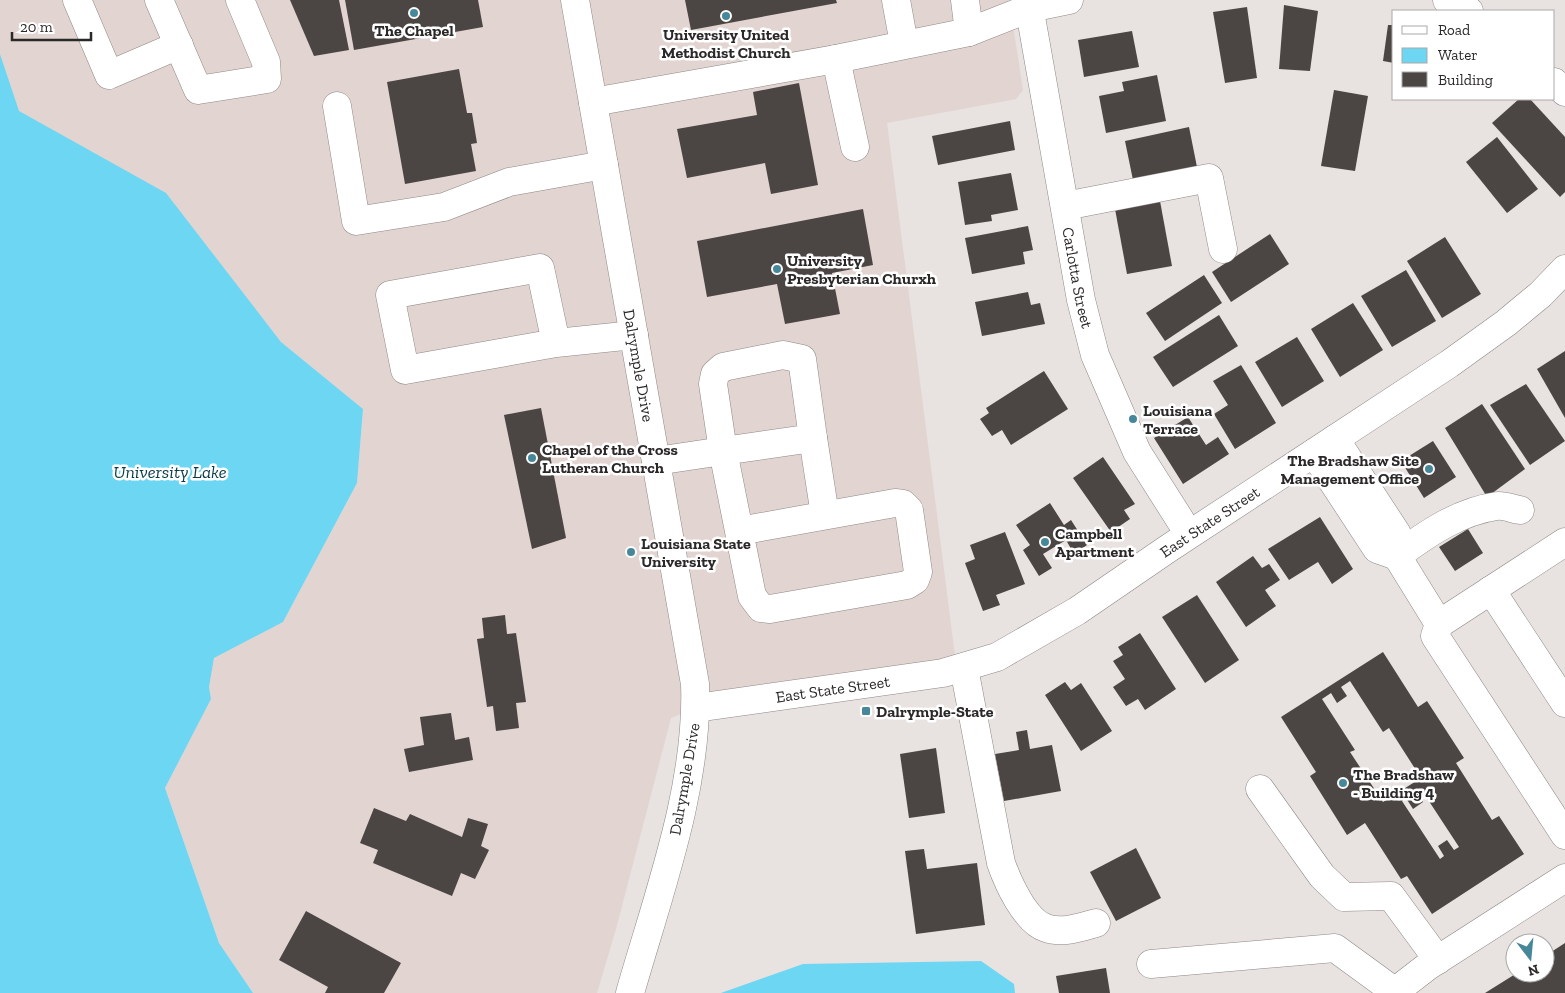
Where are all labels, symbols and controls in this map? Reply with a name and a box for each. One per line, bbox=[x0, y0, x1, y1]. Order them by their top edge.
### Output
marker: The Chapel bbox=[408, 7, 420, 19]
scale bar bbox=[12, 10, 91, 42]
marker: University United Methodist Church bbox=[720, 10, 732, 22]
legend bbox=[1392, 10, 1555, 100]
text: 20 m bbox=[20, 18, 53, 36]
place label: The Chapel bbox=[374, 21, 454, 40]
text: Road bbox=[1438, 21, 1471, 39]
place label: University United Methodist Church bbox=[661, 25, 791, 62]
text: Water bbox=[1438, 46, 1478, 64]
text: Building bbox=[1438, 71, 1493, 89]
street label: Carlotta Street bbox=[1058, 226, 1097, 330]
place label: University Presbyterian Churxh bbox=[787, 251, 937, 288]
marker: University Presbyterian Churxh bbox=[771, 263, 783, 275]
street label: Dalrymple Drive bbox=[619, 308, 658, 423]
place label: Louisiana Terrace bbox=[1143, 401, 1212, 438]
marker: Louisiana Terrace bbox=[1127, 413, 1139, 425]
place label: Chapel of the Cross Lutheran Church bbox=[542, 440, 678, 477]
place label: The Bradshaw Site Management Office bbox=[1281, 451, 1419, 488]
marker: Chapel of the Cross Lutheran Church bbox=[526, 452, 538, 464]
water label: University Lake bbox=[113, 461, 227, 483]
marker: The Bradshaw Site Management Office bbox=[1423, 463, 1435, 475]
street label: East State Street bbox=[1156, 482, 1263, 561]
place label: Campbell Apartment bbox=[1055, 524, 1135, 561]
place label: Louisiana State University bbox=[641, 534, 751, 571]
marker: Campbell Apartment bbox=[1039, 536, 1051, 548]
marker: Louisiana State University bbox=[625, 546, 637, 558]
street label: East State Street bbox=[774, 672, 891, 707]
place label: Dalrymple-State bbox=[876, 702, 994, 721]
marker: Dalrymple-State bbox=[860, 705, 872, 717]
street label: Dalrymple Drive bbox=[665, 721, 704, 837]
place label: The Bradshaw - Building 4 bbox=[1353, 765, 1455, 802]
marker: The Bradshaw - Building 4 bbox=[1337, 777, 1349, 789]
north arrow bbox=[1505, 933, 1555, 983]
text: N bbox=[1526, 960, 1541, 980]

